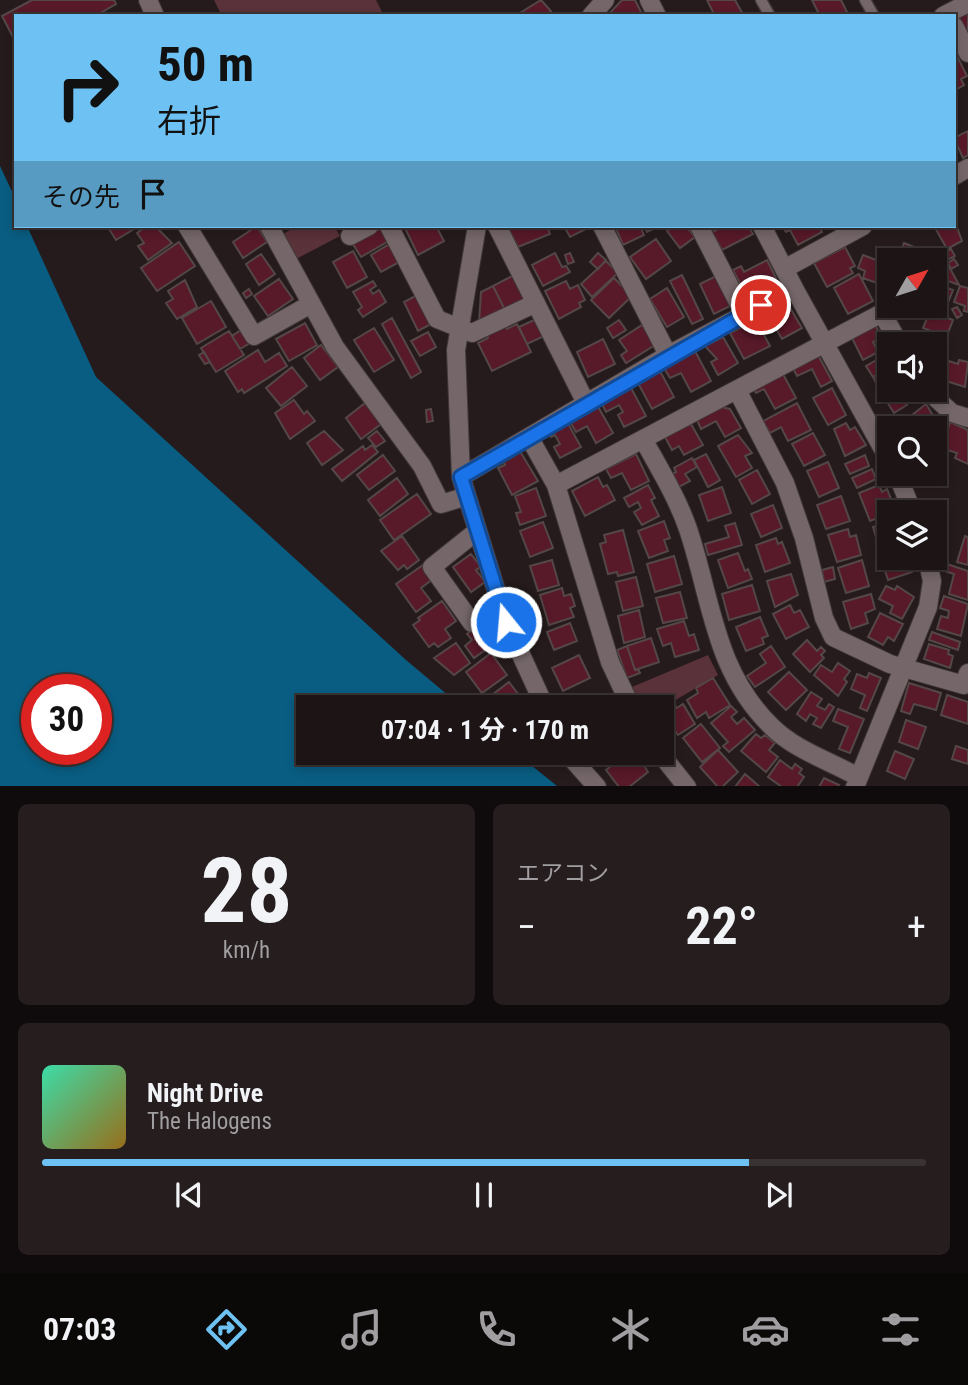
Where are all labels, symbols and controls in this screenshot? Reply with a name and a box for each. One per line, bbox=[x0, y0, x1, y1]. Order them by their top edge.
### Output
text: 50 m bbox=[157, 36, 254, 93]
icon: right bbox=[42, 42, 133, 133]
text: 右折 bbox=[157, 102, 221, 140]
icon: arrive bbox=[134, 175, 172, 213]
text: その先 bbox=[42, 182, 120, 212]
north arrow bbox=[877, 248, 947, 318]
map controls bbox=[877, 248, 947, 570]
pin bbox=[731, 275, 791, 335]
icon: arrive bbox=[742, 286, 780, 324]
button: sound bbox=[877, 332, 947, 402]
button: search bbox=[877, 416, 947, 486]
button: layers bbox=[877, 500, 947, 570]
position arrow bbox=[469, 585, 543, 659]
speed limit sign: 30 bbox=[21, 674, 112, 765]
text: 07:04 · 1 分 · 170 m bbox=[381, 715, 589, 745]
text: 28 bbox=[201, 838, 292, 944]
text: エアコン bbox=[517, 860, 609, 887]
text: 22° bbox=[685, 896, 758, 957]
text: − bbox=[517, 905, 536, 949]
text: + bbox=[907, 905, 926, 949]
text: km/h bbox=[223, 937, 270, 964]
text: Night Drive bbox=[147, 1078, 263, 1108]
text: The Halogens bbox=[147, 1108, 272, 1135]
icon: previous bbox=[170, 1176, 208, 1214]
icon: pause bbox=[465, 1176, 503, 1214]
icon: next bbox=[760, 1176, 798, 1214]
icon: directions bbox=[202, 1305, 251, 1354]
icon: music bbox=[337, 1305, 386, 1354]
icon: phone bbox=[472, 1305, 521, 1354]
icon: climate bbox=[606, 1305, 655, 1354]
icon: car bbox=[741, 1305, 790, 1354]
icon: filters bbox=[876, 1305, 925, 1354]
text: 07:03 bbox=[43, 1310, 116, 1348]

